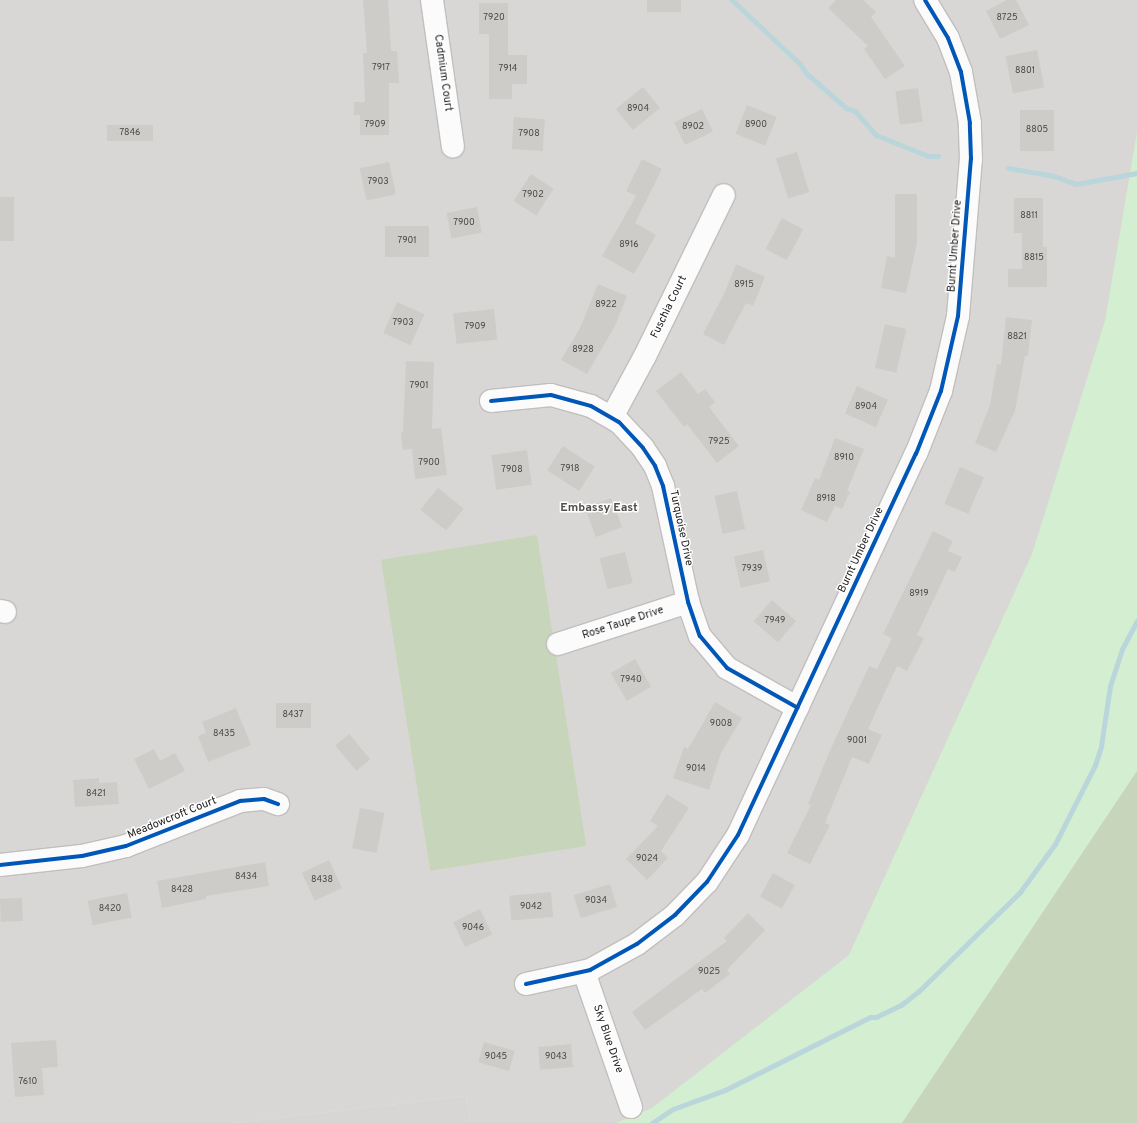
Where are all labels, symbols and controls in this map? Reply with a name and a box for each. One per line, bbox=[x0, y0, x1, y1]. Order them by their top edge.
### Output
house number: 7920 bbox=[483, 13, 505, 23]
house number: 8725 bbox=[996, 13, 1018, 23]
street label: Cadmium Court bbox=[431, 34, 455, 112]
house number: 7917 bbox=[372, 63, 390, 73]
house number: 7914 bbox=[499, 64, 517, 74]
house number: 8801 bbox=[1015, 66, 1035, 76]
house number: 8904 bbox=[627, 104, 649, 114]
house number: 7909 bbox=[364, 120, 386, 130]
house number: 8900 bbox=[745, 120, 767, 130]
house number: 8902 bbox=[682, 122, 704, 132]
house number: 8805 bbox=[1026, 125, 1048, 135]
house number: 7846 bbox=[120, 128, 140, 138]
house number: 7908 bbox=[518, 129, 540, 139]
house number: 7903 bbox=[367, 177, 389, 187]
house number: 7902 bbox=[522, 190, 544, 200]
street label: Burnt Umber Drive bbox=[945, 199, 965, 293]
house number: 8811 bbox=[1020, 211, 1038, 221]
house number: 7900 bbox=[453, 218, 475, 228]
house number: 7901 bbox=[397, 236, 417, 246]
house number: 8916 bbox=[619, 240, 639, 250]
house number: 8815 bbox=[1024, 253, 1044, 263]
street label: Fuschia Court bbox=[648, 274, 690, 340]
house number: 8915 bbox=[734, 280, 754, 290]
house number: 8922 bbox=[595, 300, 617, 310]
house number: 7903 bbox=[392, 318, 414, 328]
house number: 7909 bbox=[464, 322, 486, 332]
house number: 8821 bbox=[1007, 332, 1027, 342]
house number: 8928 bbox=[572, 345, 594, 355]
house number: 7901 bbox=[409, 381, 429, 391]
house number: 8904 bbox=[855, 402, 877, 412]
house number: 7925 bbox=[708, 437, 730, 447]
house number: 8910 bbox=[834, 453, 854, 463]
house number: 7900 bbox=[418, 458, 440, 468]
house number: 7918 bbox=[561, 464, 579, 474]
house number: 7908 bbox=[501, 465, 523, 475]
street label: Turquoise Drive bbox=[667, 489, 695, 567]
house number: 8918 bbox=[816, 494, 836, 504]
district label: Embassy East bbox=[560, 502, 638, 516]
street label: Burnt Umber Drive bbox=[835, 505, 887, 595]
house number: 7939 bbox=[742, 564, 762, 574]
house number: 8919 bbox=[909, 589, 929, 599]
street label: Rose Taupe Drive bbox=[580, 604, 666, 642]
house number: 7949 bbox=[765, 616, 785, 626]
house number: 7940 bbox=[620, 675, 642, 685]
house number: 8437 bbox=[282, 710, 304, 720]
house number: 9008 bbox=[710, 719, 732, 729]
house number: 8435 bbox=[213, 729, 235, 739]
house number: 9001 bbox=[847, 736, 867, 746]
house number: 9014 bbox=[686, 764, 706, 774]
house number: 8421 bbox=[86, 789, 106, 799]
street label: Meadowcroft Court bbox=[126, 794, 218, 842]
house number: 9024 bbox=[636, 854, 658, 864]
house number: 8434 bbox=[235, 872, 257, 882]
house number: 8438 bbox=[311, 875, 333, 885]
house number: 8428 bbox=[171, 885, 193, 895]
house number: 9034 bbox=[585, 896, 607, 906]
house number: 9042 bbox=[520, 902, 542, 912]
house number: 8420 bbox=[99, 904, 121, 914]
house number: 9046 bbox=[462, 923, 484, 933]
house number: 9025 bbox=[698, 967, 720, 977]
street label: Sky Blue Drive bbox=[590, 1003, 626, 1075]
house number: 9045 bbox=[485, 1052, 507, 1062]
house number: 9043 bbox=[545, 1052, 567, 1062]
house number: 7610 bbox=[19, 1077, 37, 1087]

